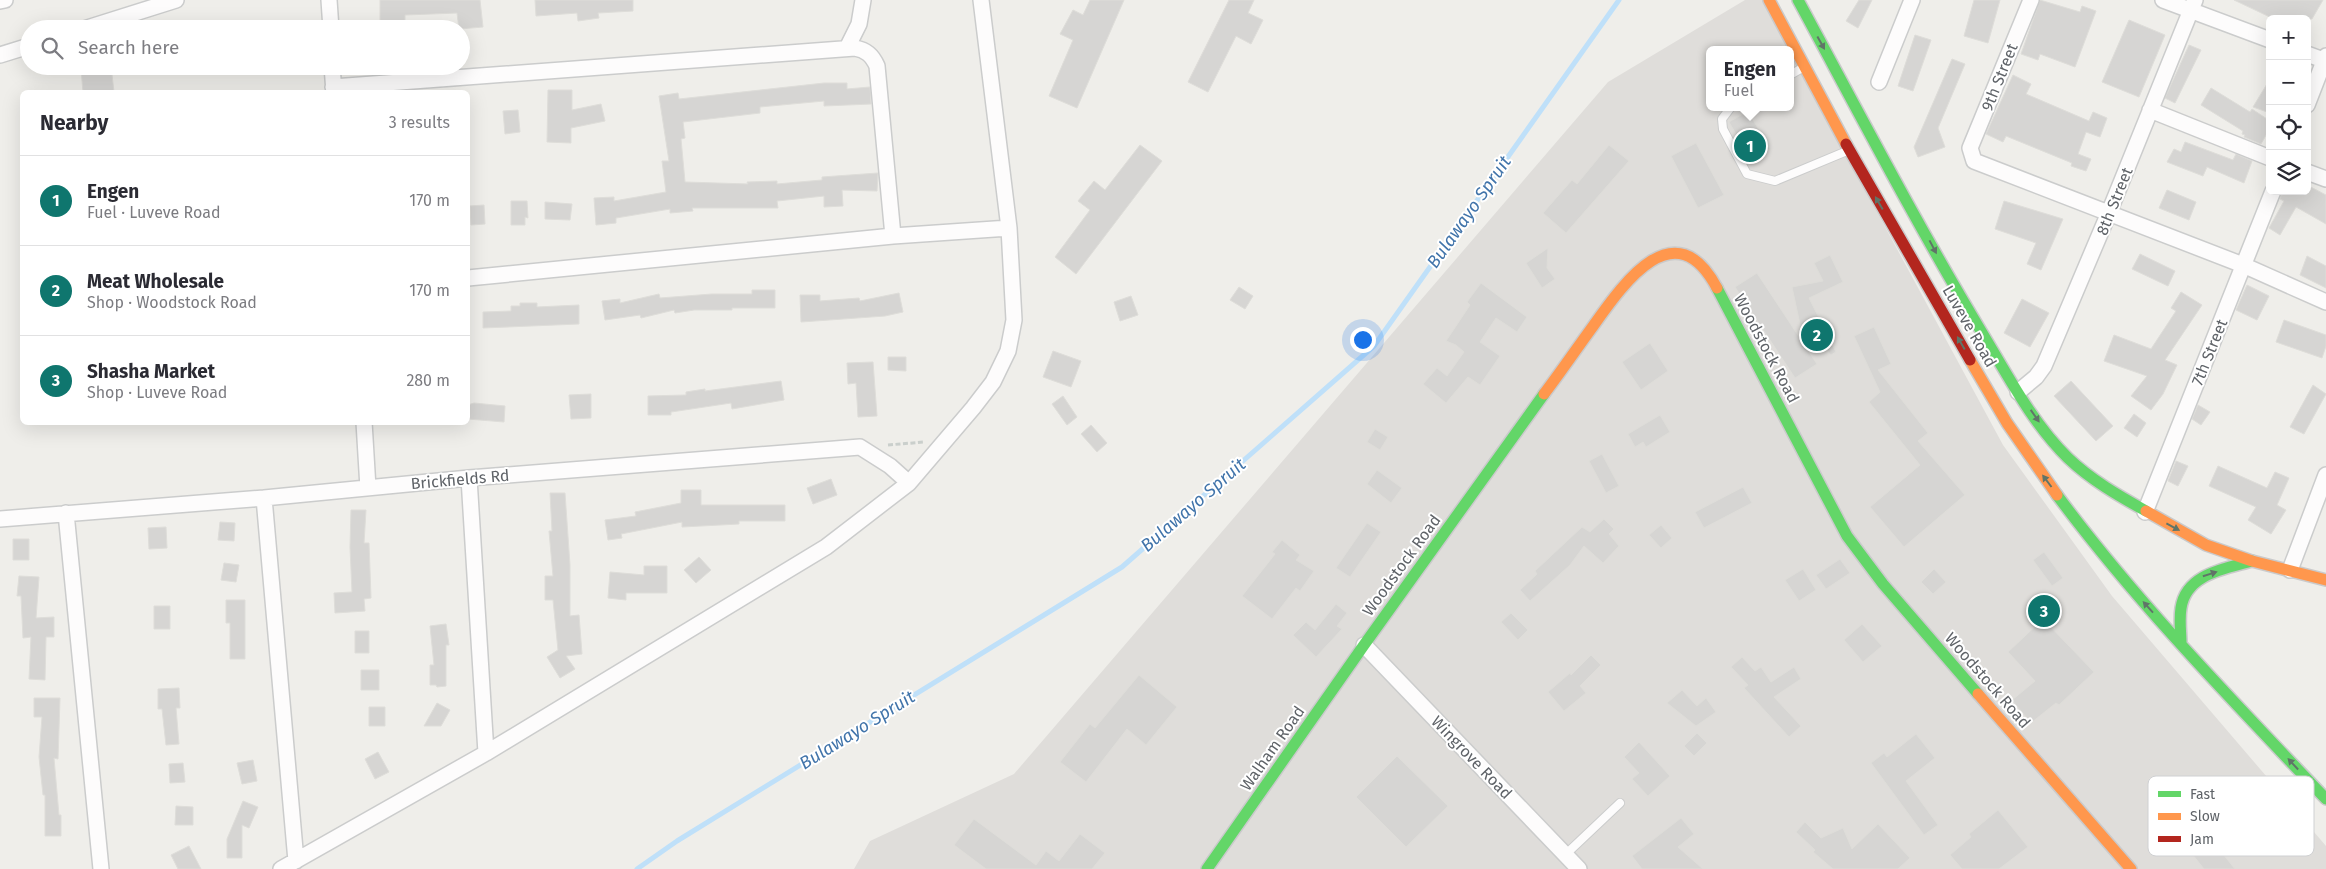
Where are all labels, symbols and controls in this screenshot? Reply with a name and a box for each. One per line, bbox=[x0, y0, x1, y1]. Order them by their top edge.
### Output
map controls bbox=[2266, 15, 2311, 195]
button: + bbox=[2266, 15, 2311, 60]
search box bbox=[20, 20, 470, 75]
icon: search bbox=[38, 34, 66, 62]
one-way arrow bbox=[1817, 35, 1825, 50]
text: Search here bbox=[78, 36, 179, 59]
street label: 9th Street bbox=[1977, 40, 2022, 114]
popup bbox=[1706, 46, 1794, 111]
text: Engen bbox=[1724, 58, 1776, 81]
button: − bbox=[2266, 60, 2311, 105]
text: Fuel bbox=[1724, 81, 1754, 100]
button: locate bbox=[2266, 105, 2311, 150]
text: Nearby bbox=[40, 110, 108, 136]
text: 3 results bbox=[389, 113, 450, 132]
pin: 1 bbox=[1734, 127, 1766, 165]
button: layers bbox=[2266, 150, 2311, 195]
water label: Bulawayo Spruit bbox=[1422, 151, 1516, 272]
street label: 8th Street bbox=[2092, 164, 2137, 238]
text: Engen bbox=[87, 180, 139, 203]
text: 1 bbox=[52, 191, 60, 210]
text: 170 m bbox=[409, 191, 450, 210]
one-way arrow bbox=[1875, 196, 1884, 209]
text: Fuel · Luveve Road bbox=[87, 203, 220, 222]
one-way arrow bbox=[1929, 239, 1937, 254]
text: Meat Wholesale bbox=[87, 270, 224, 293]
text: 2 bbox=[52, 281, 60, 300]
text: 170 m bbox=[409, 281, 450, 300]
street label: Luveve Road bbox=[1939, 282, 2001, 370]
street label: Woodstock Road bbox=[1730, 291, 1803, 406]
text: Shop · Woodstock Road bbox=[87, 293, 257, 312]
pin: 2 bbox=[1801, 316, 1833, 354]
street label: 7th Street bbox=[2188, 316, 2231, 388]
your location bbox=[1350, 327, 1376, 353]
one-way arrow bbox=[1956, 336, 1965, 350]
text: Shasha Market bbox=[87, 360, 215, 383]
text: 3 bbox=[52, 371, 60, 390]
text: 280 m bbox=[406, 371, 450, 390]
text: Shop · Luveve Road bbox=[87, 383, 227, 402]
one-way arrow bbox=[2029, 409, 2040, 422]
water label: Bulawayo Spruit bbox=[1136, 453, 1250, 557]
street label: Brickfields Rd bbox=[410, 466, 510, 493]
one-way arrow bbox=[2042, 474, 2052, 488]
street label: Woodstock Road bbox=[1358, 511, 1445, 620]
one-way arrow bbox=[2166, 523, 2180, 531]
one-way arrow bbox=[2203, 570, 2218, 577]
pin: 3 bbox=[2028, 592, 2060, 630]
one-way arrow bbox=[2143, 601, 2154, 614]
street label: Woodstock Road bbox=[1941, 629, 2034, 732]
water label: Bulawayo Spruit bbox=[795, 685, 919, 774]
street label: Walham Road bbox=[1236, 702, 1309, 794]
street label: Wingrove Road bbox=[1427, 712, 1516, 803]
one-way arrow bbox=[2287, 758, 2299, 770]
legend bbox=[2148, 776, 2314, 856]
text: Fast bbox=[2190, 786, 2216, 803]
text: Slow bbox=[2190, 808, 2220, 825]
text: Jam bbox=[2190, 831, 2214, 848]

